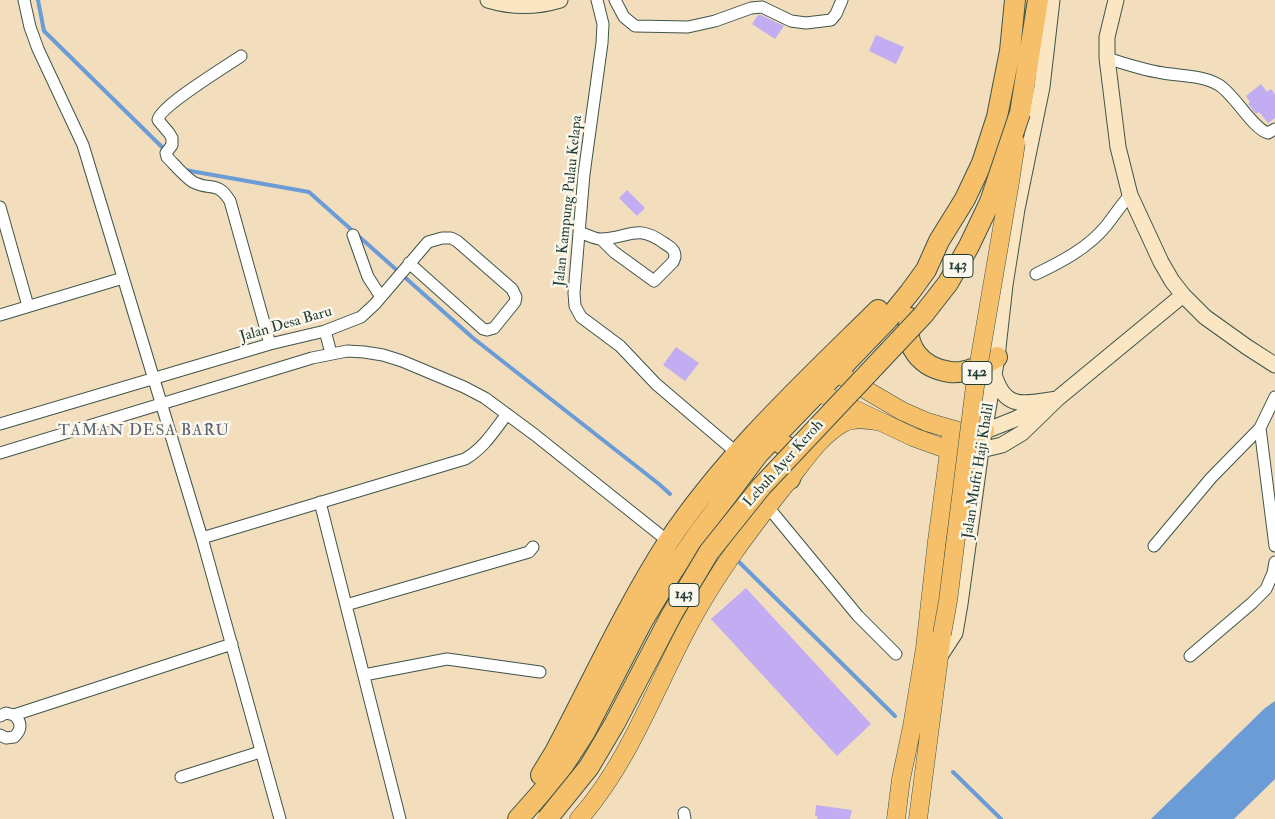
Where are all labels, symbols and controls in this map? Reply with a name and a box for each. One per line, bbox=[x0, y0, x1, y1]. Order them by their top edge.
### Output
street label: Jalan Kampung Pulau Kelapa bbox=[551, 114, 587, 288]
road number: 143 bbox=[943, 255, 973, 278]
street label: Jalan Desa Baru bbox=[238, 303, 334, 347]
road number: 142 bbox=[962, 362, 992, 384]
street label: Jalan Mufti Haji Khalil bbox=[959, 402, 999, 540]
street label: Lebuh Ayer Keroh bbox=[740, 417, 828, 511]
district label: TAMAN DESA BARU bbox=[56, 422, 232, 442]
road number: 143 bbox=[669, 584, 699, 606]

